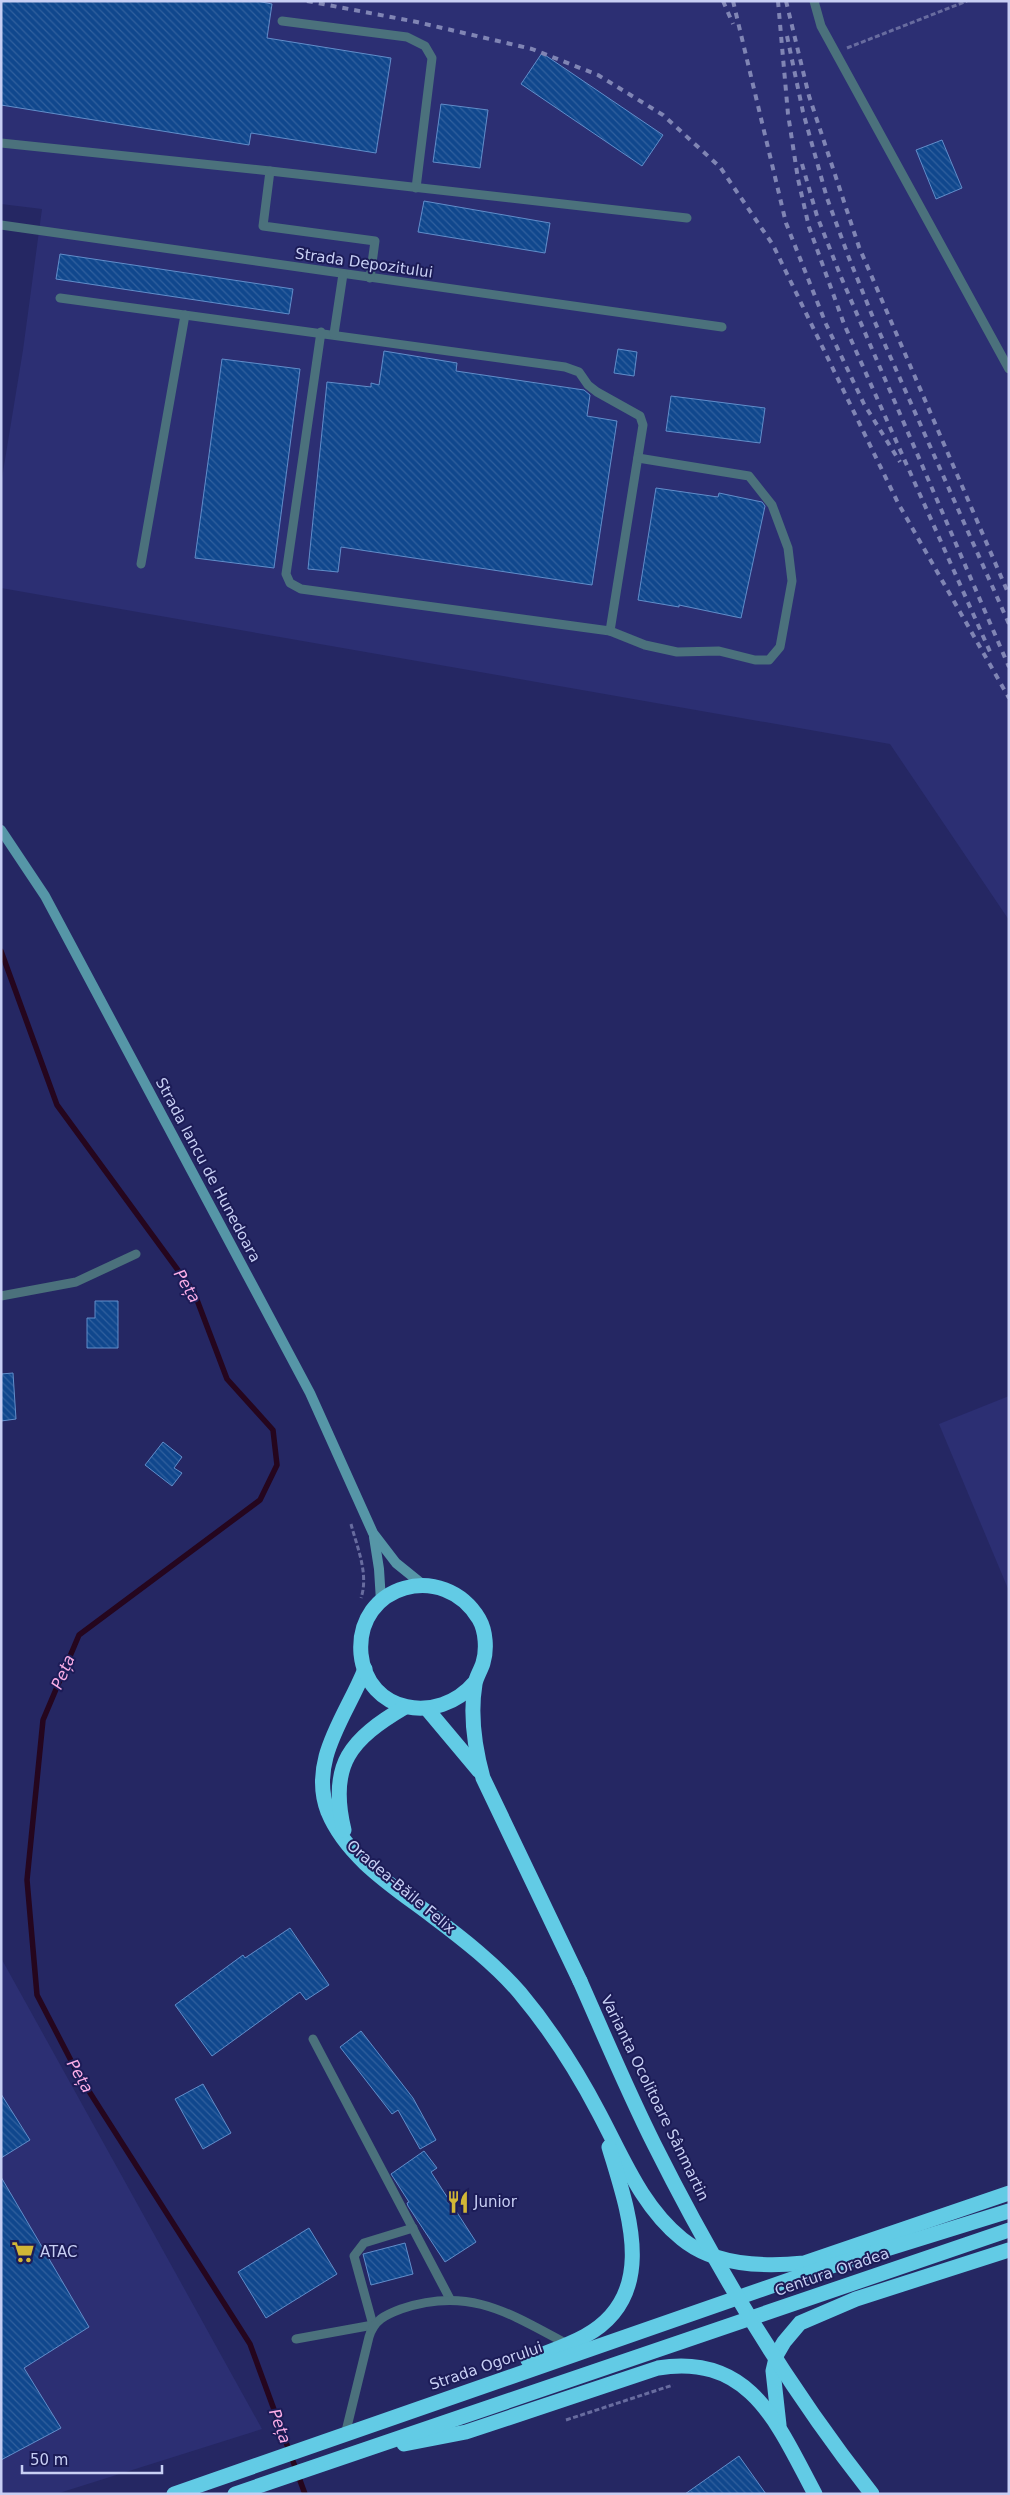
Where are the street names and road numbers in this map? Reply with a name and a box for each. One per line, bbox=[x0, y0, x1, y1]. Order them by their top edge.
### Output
street label: Strada Depozitului bbox=[294, 244, 434, 282]
street label: Strada Iancu de Hunedoara bbox=[152, 1075, 264, 1265]
street label: Oradea-Băile Felix bbox=[343, 1836, 459, 1938]
street label: Varianta Ocolitoare Sânmartin bbox=[597, 1992, 713, 2204]
street label: Centura Oradea bbox=[772, 2244, 892, 2300]
street label: Strada Ogorului bbox=[427, 2338, 545, 2394]

